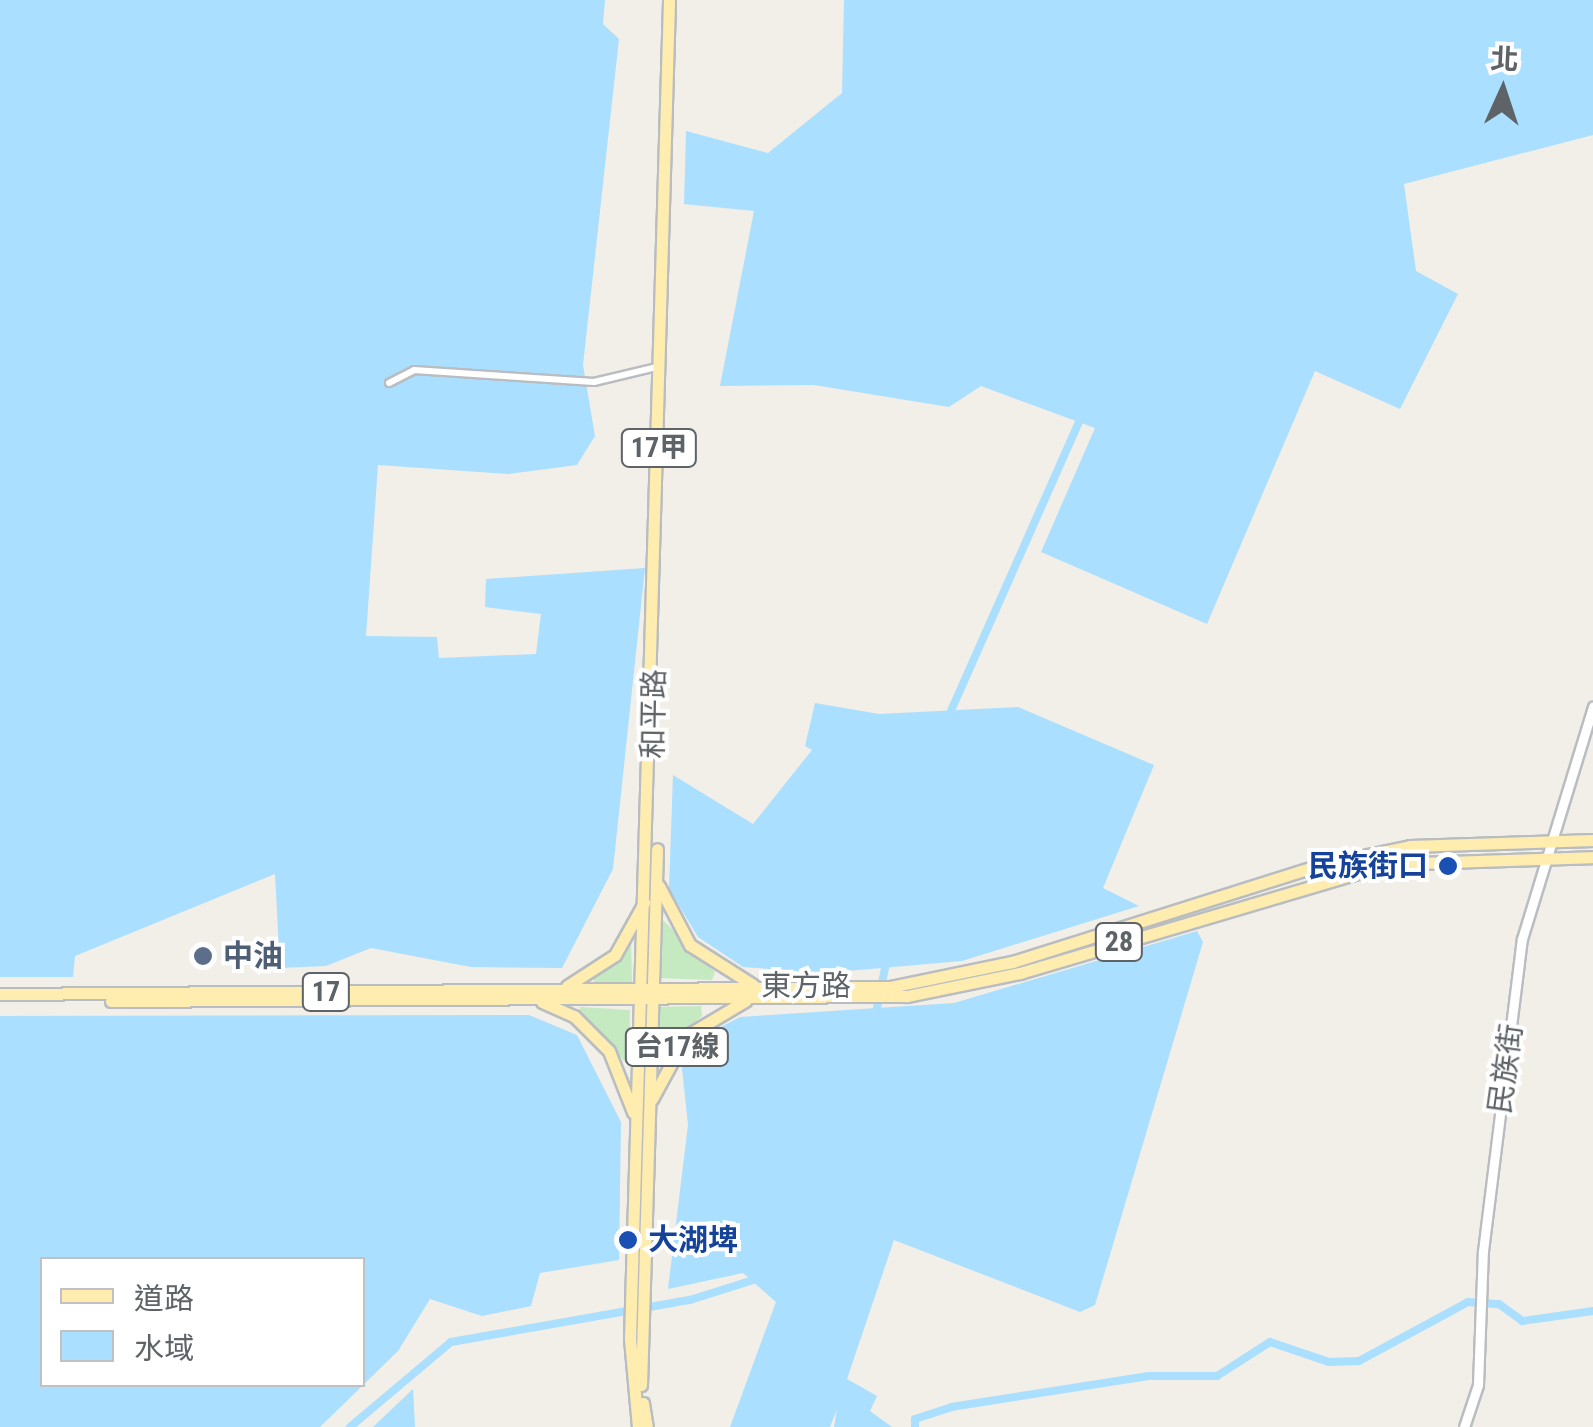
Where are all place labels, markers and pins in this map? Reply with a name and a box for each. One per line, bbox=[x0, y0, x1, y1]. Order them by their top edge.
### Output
place label: 民族街口 bbox=[1308, 848, 1428, 884]
marker: 民族街口 bbox=[1437, 855, 1459, 877]
place label: 中油 bbox=[223, 938, 283, 974]
marker: 中油 bbox=[192, 945, 214, 967]
place label: 大湖埤 bbox=[648, 1222, 738, 1258]
marker: 大湖埤 bbox=[617, 1229, 639, 1251]

